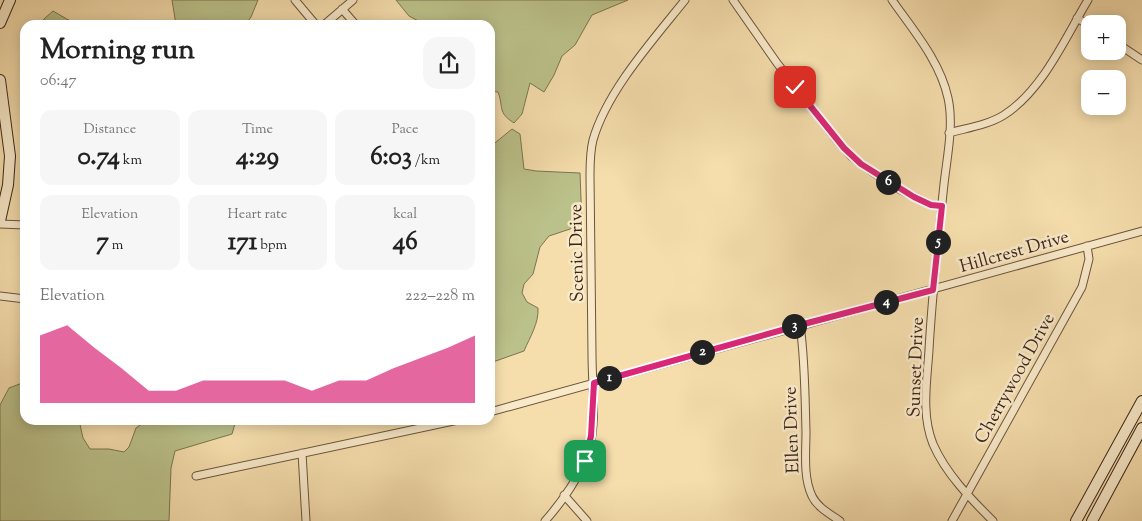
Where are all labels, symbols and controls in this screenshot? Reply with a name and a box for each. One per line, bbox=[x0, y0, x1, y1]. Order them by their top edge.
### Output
map controls bbox=[1081, 15, 1126, 115]
button: + bbox=[1081, 15, 1126, 60]
text: Morning run bbox=[40, 31, 195, 71]
button: share bbox=[423, 37, 475, 89]
pin bbox=[774, 66, 816, 108]
text: 06:47 bbox=[40, 70, 77, 93]
button: − bbox=[1081, 70, 1126, 115]
icon: check bbox=[781, 73, 809, 101]
text: Distance bbox=[83, 120, 136, 140]
text: Time bbox=[242, 120, 273, 140]
text: Pace bbox=[392, 120, 419, 140]
text: 0.74 bbox=[78, 140, 120, 176]
text: 4:29 bbox=[236, 140, 279, 176]
text: 6:03 bbox=[370, 140, 412, 176]
text: km bbox=[120, 151, 142, 171]
text: /km bbox=[412, 151, 440, 171]
pin: 6 bbox=[876, 170, 900, 194]
text: 6 bbox=[885, 172, 892, 192]
street label: Scenic Drive bbox=[564, 204, 592, 302]
text: Elevation bbox=[81, 205, 138, 225]
text: Heart rate bbox=[228, 205, 287, 225]
text: kcal bbox=[393, 205, 417, 225]
text: 7 bbox=[96, 225, 109, 261]
text: 171 bbox=[228, 225, 257, 261]
text: 46 bbox=[393, 225, 418, 261]
street label: Hillcrest Drive bbox=[957, 225, 1072, 281]
pin: 5 bbox=[926, 230, 950, 254]
text: 5 bbox=[936, 232, 941, 252]
text: m bbox=[109, 236, 123, 256]
text: bpm bbox=[257, 236, 287, 256]
text: Elevation bbox=[40, 285, 105, 308]
text: 222–228 m bbox=[405, 285, 475, 308]
pin: 4 bbox=[874, 290, 898, 314]
text: 4 bbox=[883, 292, 890, 312]
street label: Cherrywood Drive bbox=[969, 309, 1062, 449]
pin: 3 bbox=[782, 314, 806, 338]
text: 3 bbox=[792, 316, 797, 336]
street label: Sunset Drive bbox=[902, 316, 932, 418]
pin: 2 bbox=[690, 340, 714, 364]
text: 2 bbox=[699, 342, 706, 362]
pin: 1 bbox=[596, 366, 622, 390]
text: 1 bbox=[607, 368, 612, 388]
street label: Ellen Drive bbox=[778, 386, 808, 474]
pin bbox=[564, 440, 606, 482]
icon: arrive bbox=[571, 447, 599, 475]

